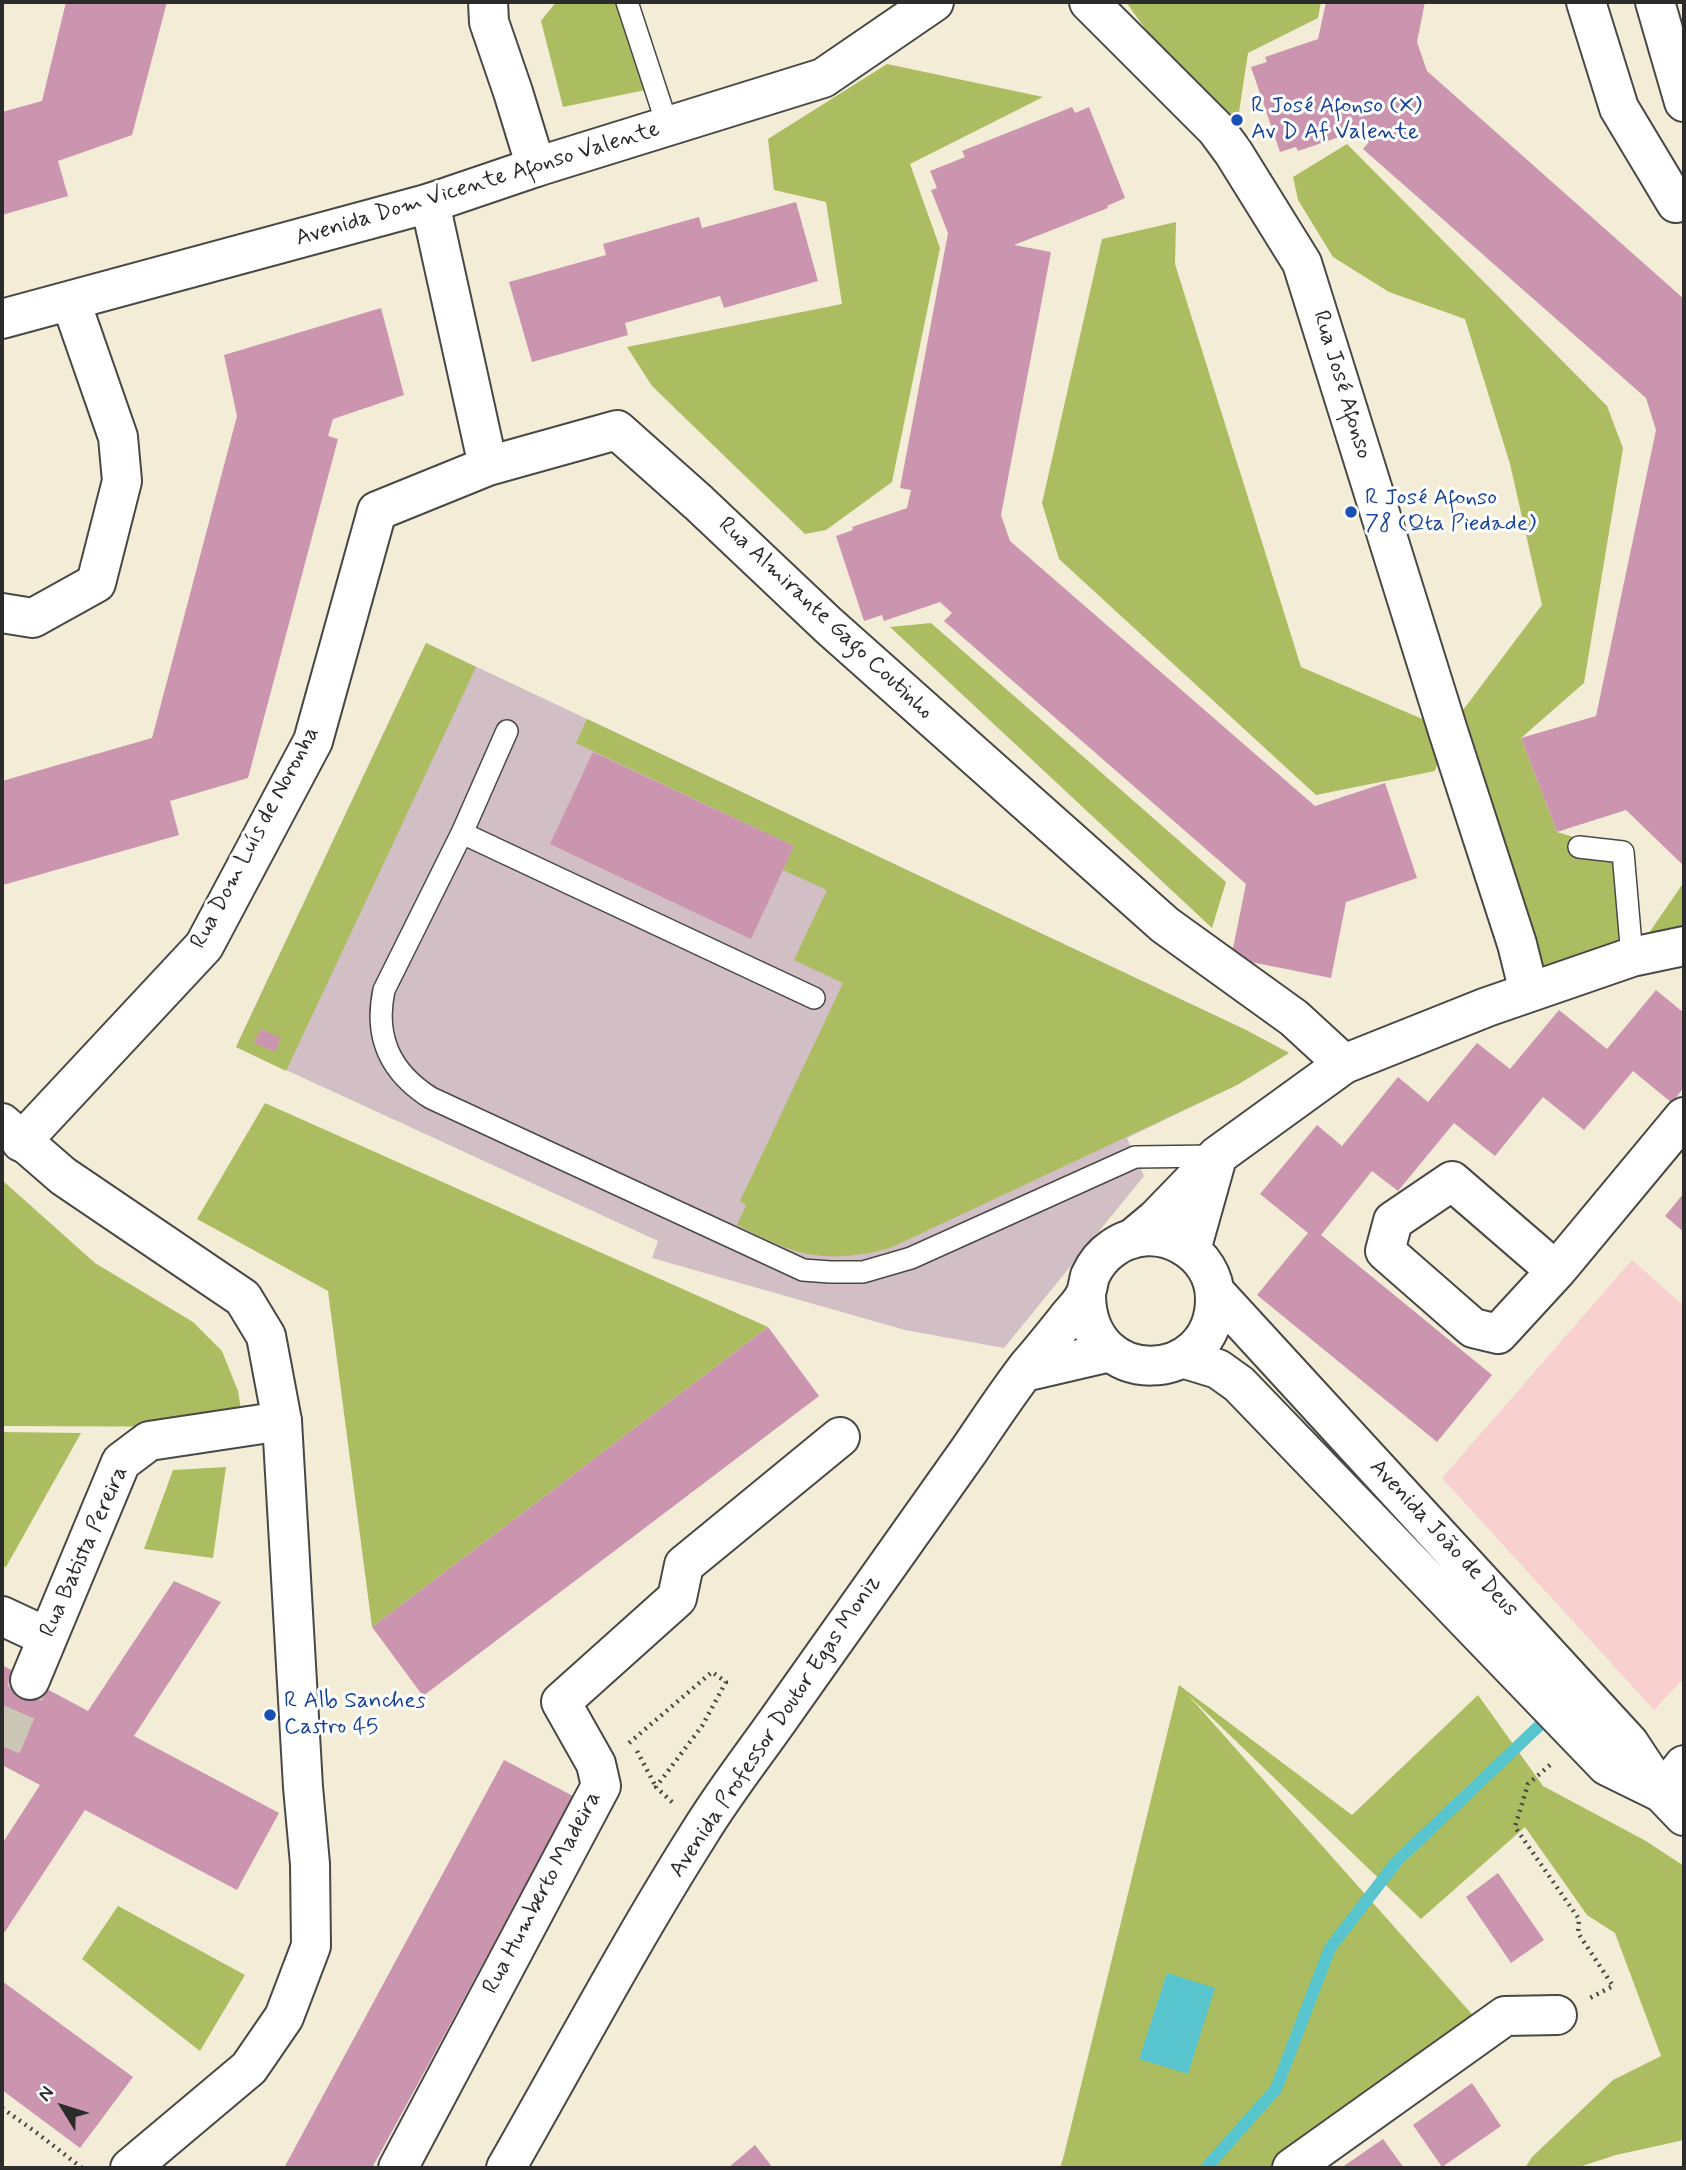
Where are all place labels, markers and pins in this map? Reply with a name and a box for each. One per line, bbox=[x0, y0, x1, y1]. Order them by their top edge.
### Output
place label: R José Afonso (X) Av D Af Valente bbox=[1251, 93, 1422, 147]
marker: R José Afonso (X) Av D Af Valente bbox=[1229, 112, 1245, 128]
place label: R José Afonso 78 (Qta Piedade) bbox=[1365, 485, 1536, 539]
marker: R José Afonso 78 (Qta Piedade) bbox=[1343, 504, 1359, 520]
place label: R Alb Sanches Castro 45 bbox=[284, 1688, 426, 1742]
marker: R Alb Sanches Castro 45 bbox=[262, 1707, 278, 1723]

